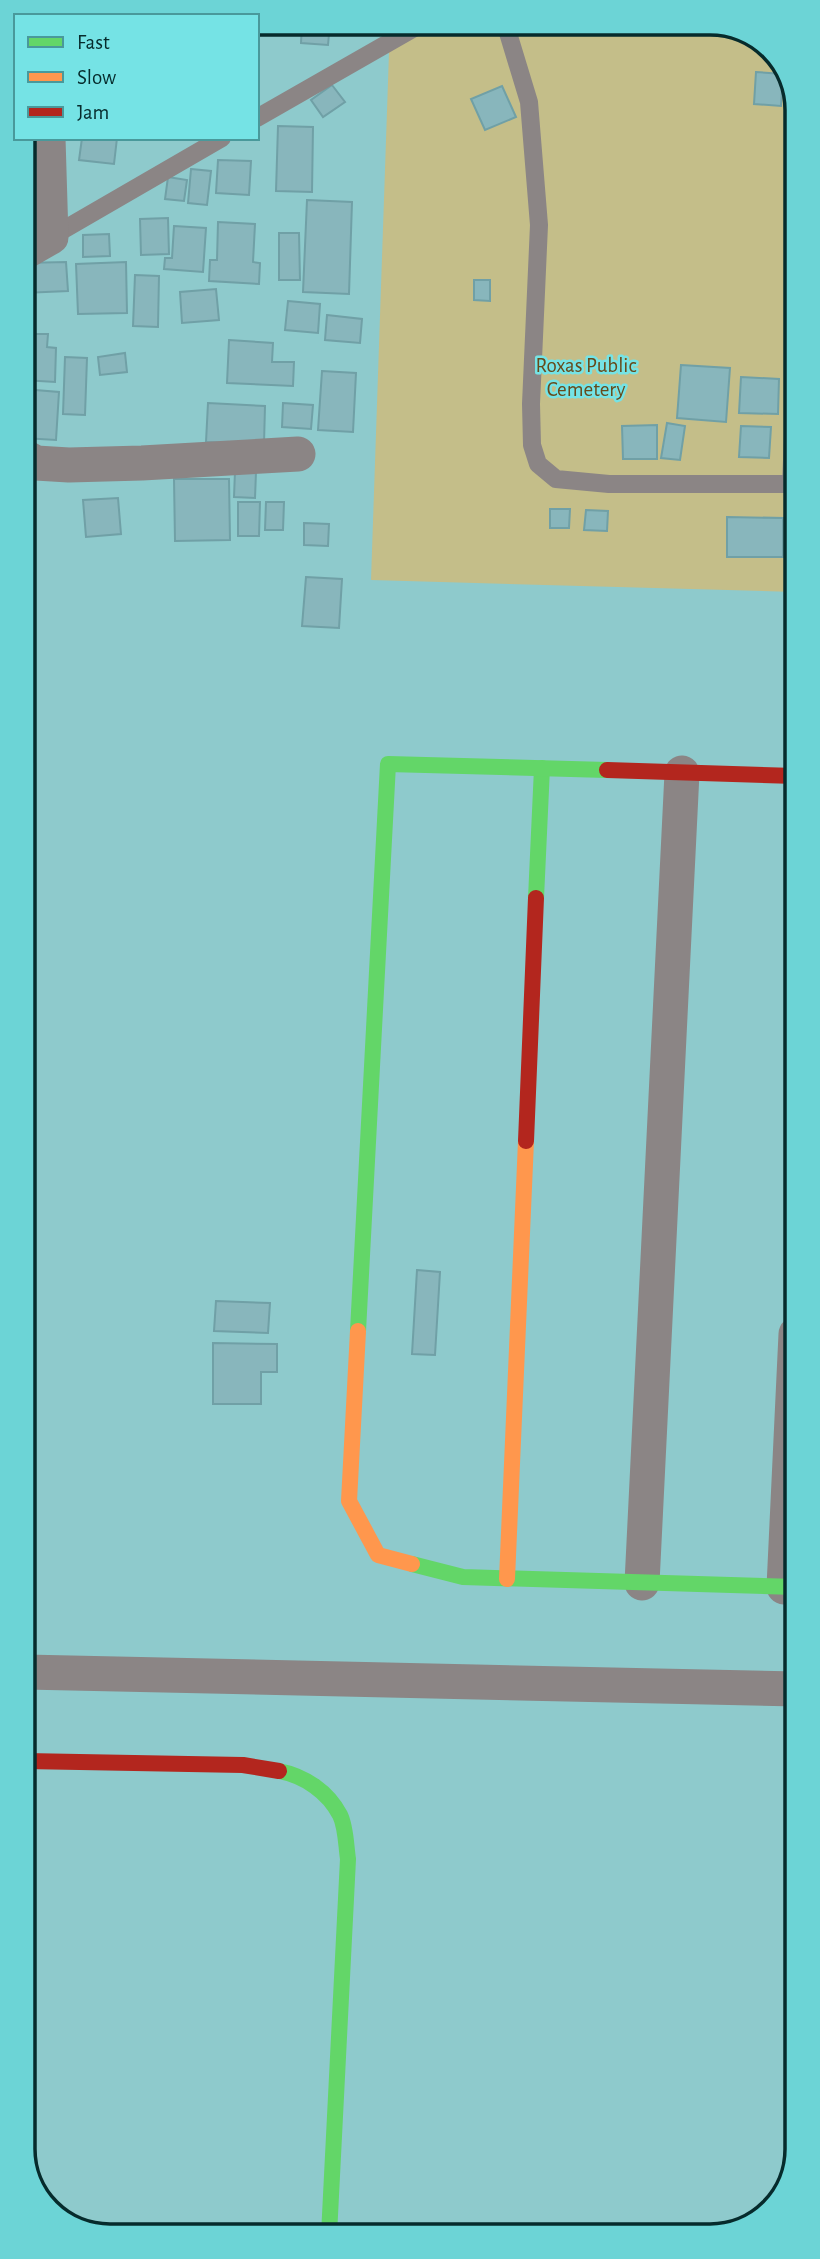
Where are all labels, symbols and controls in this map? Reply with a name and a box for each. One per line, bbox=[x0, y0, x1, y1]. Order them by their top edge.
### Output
legend bbox=[14, 14, 259, 140]
text: Fast bbox=[77, 32, 110, 53]
text: Slow bbox=[77, 67, 116, 88]
text: Jam bbox=[77, 102, 109, 123]
park label: Roxas Public Cemetery bbox=[535, 355, 637, 400]

